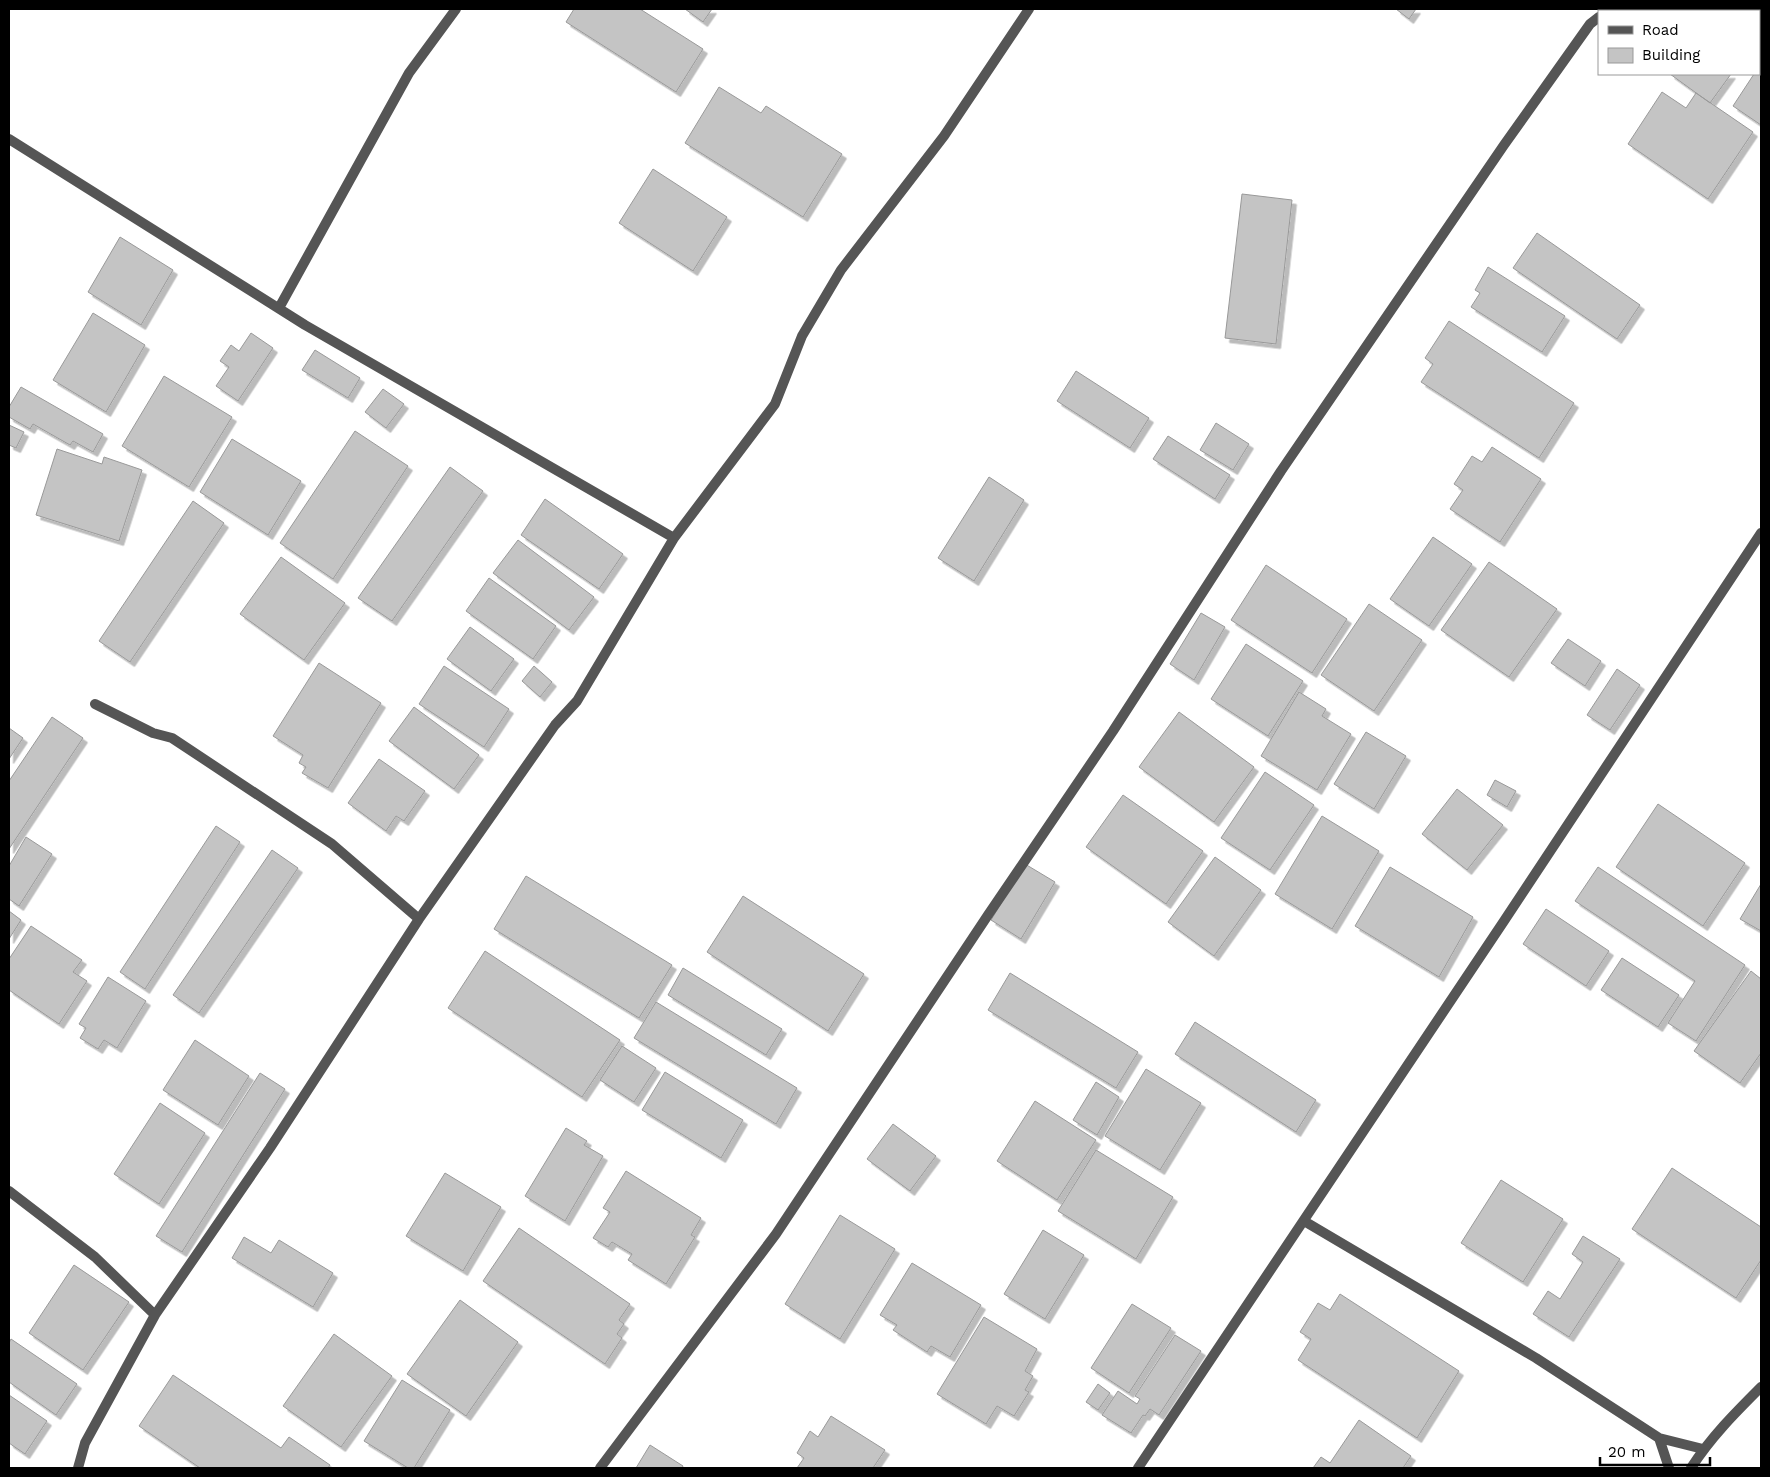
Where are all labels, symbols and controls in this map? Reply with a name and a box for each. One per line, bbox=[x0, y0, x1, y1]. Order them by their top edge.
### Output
legend bbox=[1598, 10, 1760, 75]
text: Road bbox=[1642, 21, 1679, 39]
text: Building bbox=[1642, 46, 1700, 64]
scale bar bbox=[1600, 1434, 1710, 1466]
text: 20 m bbox=[1608, 1443, 1646, 1461]

